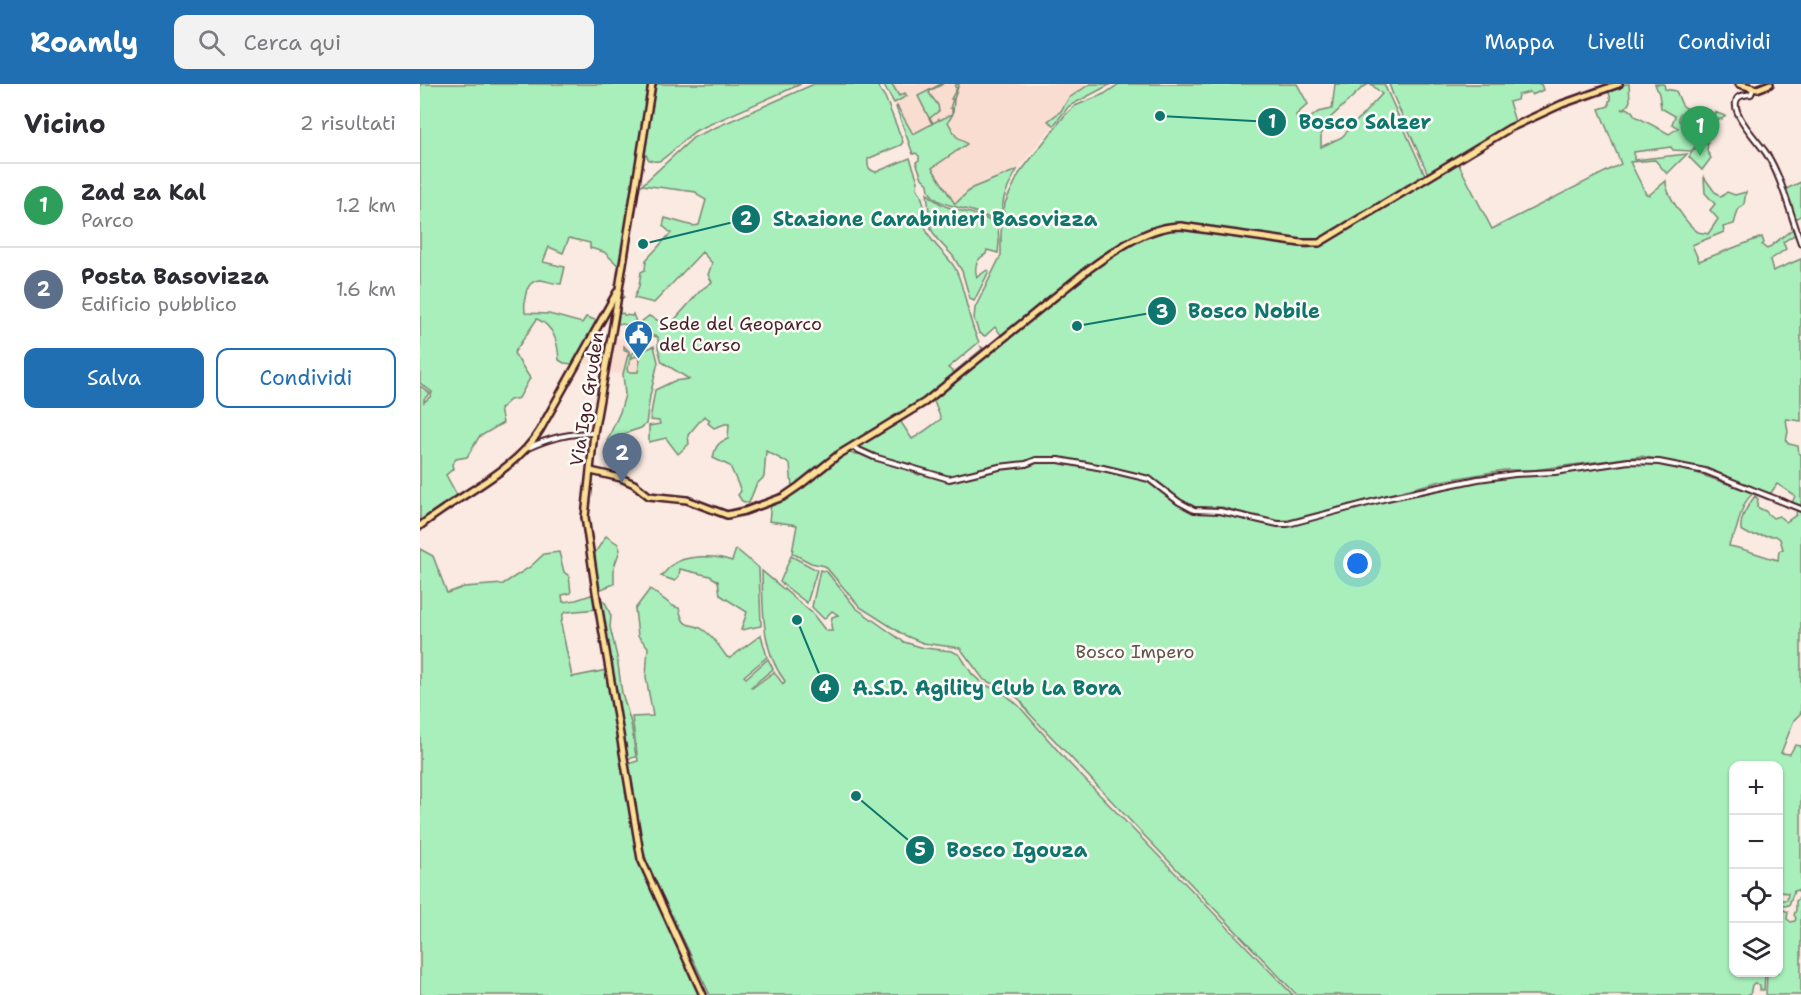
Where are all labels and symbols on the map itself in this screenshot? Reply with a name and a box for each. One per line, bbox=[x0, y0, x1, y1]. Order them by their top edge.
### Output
callout: Bosco Salzer bbox=[1257, 103, 1444, 141]
pin: 1 bbox=[1680, 106, 1720, 156]
text: Bosco Salzer bbox=[1299, 109, 1431, 135]
text: 1 bbox=[1268, 110, 1276, 134]
callout: Stazione Carabinieri Basovizza bbox=[731, 200, 1110, 238]
text: Stazione Carabinieri Basovizza bbox=[773, 206, 1098, 232]
text: 2 bbox=[740, 207, 753, 231]
callout: Bosco Nobile bbox=[1147, 292, 1332, 330]
text: Bosco Nobile bbox=[1188, 298, 1320, 324]
text: 3 bbox=[1156, 300, 1168, 324]
place label: Sede del Geoparco del Carso bbox=[659, 312, 822, 357]
public building icon: Sede del Geoparco del Carso bbox=[622, 318, 654, 360]
street label: Via Igo Gruden bbox=[565, 330, 609, 468]
pin: 2 bbox=[602, 434, 642, 483]
your location bbox=[1343, 549, 1372, 578]
park label: Bosco Impero bbox=[1076, 640, 1194, 664]
callout: A.S.D. Agility Club La Bora bbox=[810, 669, 1133, 707]
text: A.S.D. Agility Club La Bora bbox=[853, 675, 1122, 701]
text: 4 bbox=[819, 676, 832, 700]
callout: Bosco Igouza bbox=[905, 831, 1100, 869]
text: Bosco Igouza bbox=[947, 837, 1088, 863]
text: 5 bbox=[914, 838, 926, 862]

